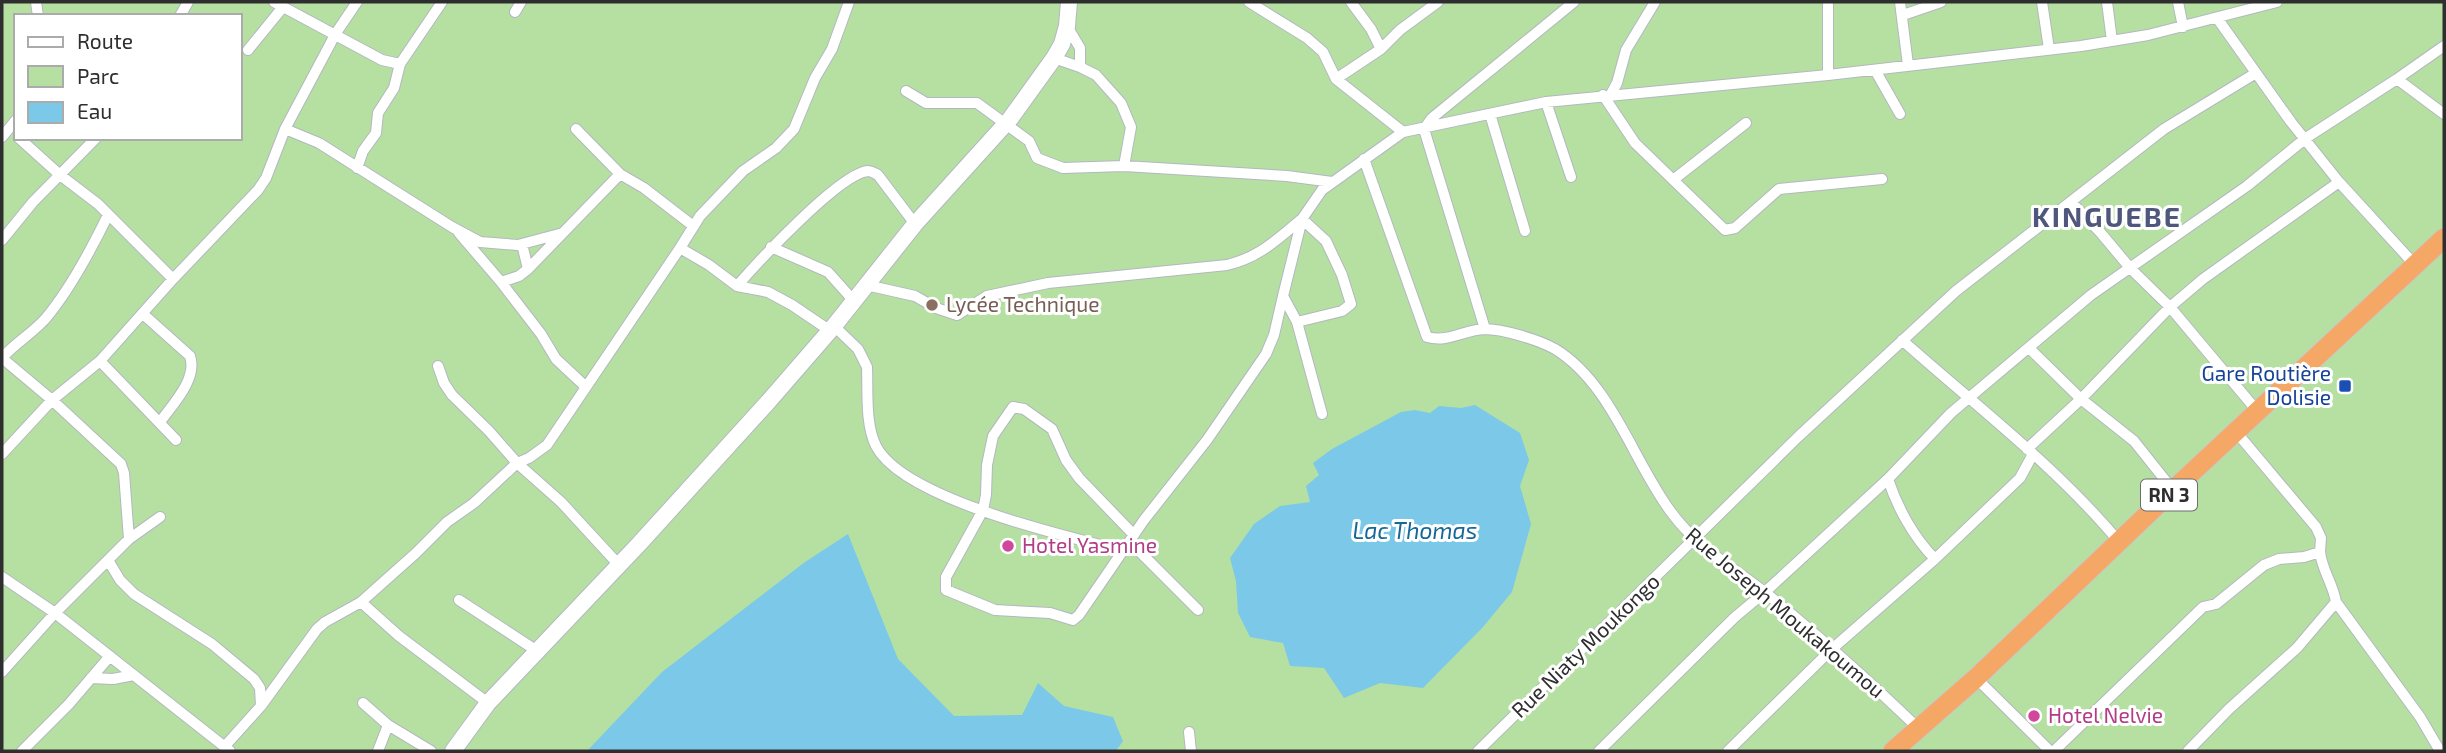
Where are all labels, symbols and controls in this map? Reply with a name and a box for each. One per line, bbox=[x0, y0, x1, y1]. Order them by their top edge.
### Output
legend bbox=[14, 14, 242, 140]
text: Route bbox=[77, 28, 133, 53]
text: Parc bbox=[77, 63, 119, 88]
text: Eau bbox=[77, 98, 112, 123]
district label: KINGUEBE bbox=[2032, 199, 2182, 233]
place label: Lycée Technique bbox=[946, 291, 1099, 316]
marker: Lycée Technique bbox=[924, 297, 940, 313]
place label: Gare Routière Dolisie bbox=[2201, 360, 2331, 409]
marker: Gare Routière Dolisie bbox=[2337, 378, 2353, 394]
road number: RN 3 bbox=[2141, 480, 2197, 510]
water label: Lac Thomas bbox=[1353, 516, 1477, 544]
street label: Rue Joseph Moukakoumou bbox=[1682, 521, 1890, 702]
place label: Hotel Yasmine bbox=[1022, 532, 1157, 557]
marker: Hotel Yasmine bbox=[1000, 538, 1016, 554]
street label: Rue Niaty Moukongo bbox=[1506, 568, 1664, 722]
place label: Hotel Nelvie bbox=[2048, 702, 2163, 727]
marker: Hotel Nelvie bbox=[2026, 708, 2042, 724]

